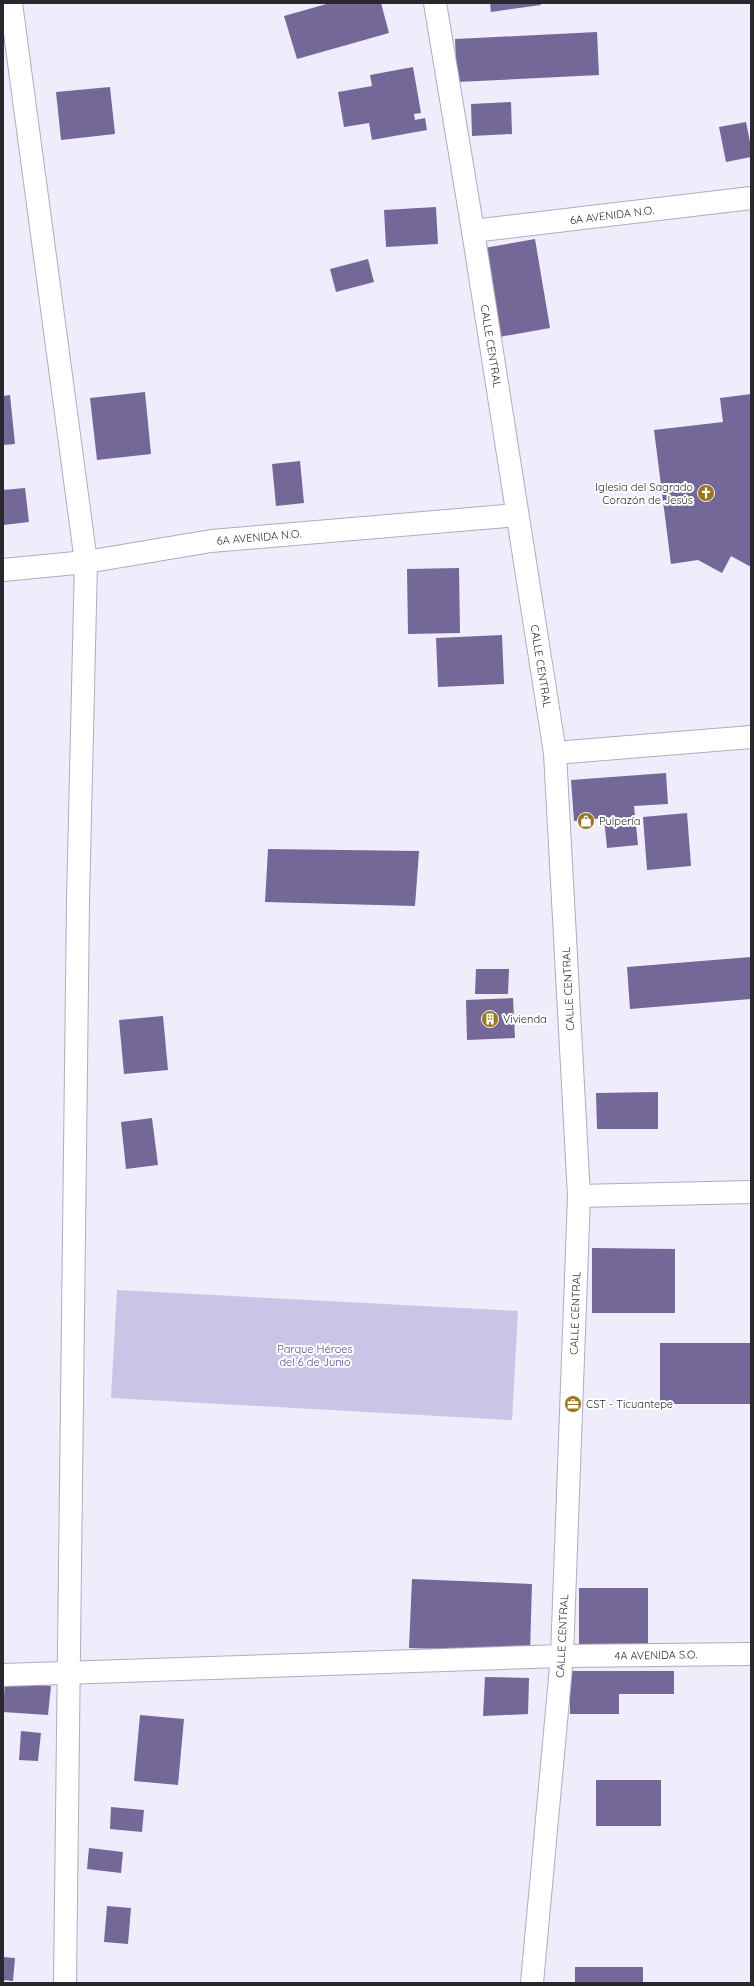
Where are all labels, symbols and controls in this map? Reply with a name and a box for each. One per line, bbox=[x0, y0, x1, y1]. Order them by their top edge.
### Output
street label: 6A AVENIDA N.O. bbox=[569, 203, 655, 227]
street label: CALLE CENTRAL bbox=[478, 304, 504, 389]
place label: Iglesia del Sagrado Corazón de Jesús bbox=[595, 480, 693, 507]
church icon: Iglesia del Sagrado Corazón de Jesús bbox=[696, 483, 716, 503]
street label: 6A AVENIDA N.O. bbox=[216, 526, 302, 548]
street label: CALLE CENTRAL bbox=[528, 624, 554, 709]
shop icon: Pulpería bbox=[576, 811, 596, 831]
place label: Pulpería bbox=[599, 814, 640, 828]
street label: CALLE CENTRAL bbox=[559, 947, 577, 1031]
building icon: Vivienda bbox=[480, 1009, 500, 1029]
place label: Vivienda bbox=[503, 1012, 547, 1026]
street label: CALLE CENTRAL bbox=[567, 1271, 583, 1355]
park label: Parque Héroes del 6 de Junio bbox=[277, 1342, 353, 1369]
office icon: CST - Ticuantepe bbox=[563, 1394, 583, 1414]
place label: CST - Ticuantepe bbox=[586, 1397, 673, 1411]
street label: CALLE CENTRAL bbox=[553, 1594, 571, 1678]
street label: 4A AVENIDA S.O. bbox=[614, 1647, 698, 1663]

